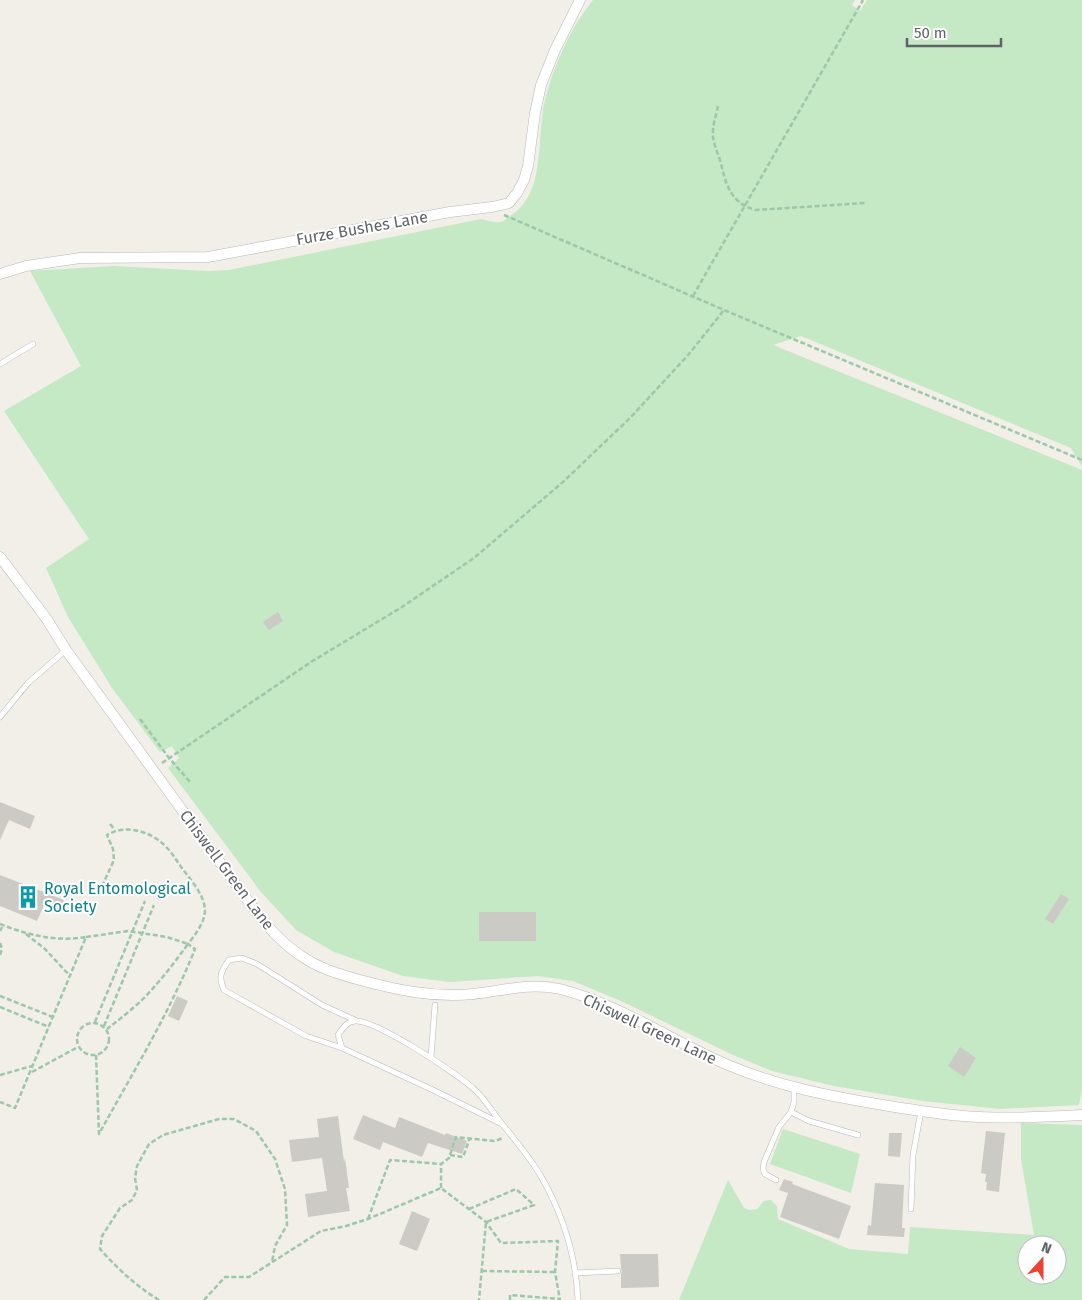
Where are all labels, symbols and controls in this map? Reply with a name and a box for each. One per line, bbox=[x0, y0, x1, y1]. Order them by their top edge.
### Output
scale bar bbox=[907, 15, 1001, 47]
text: 50 m bbox=[914, 24, 947, 42]
street label: Furze Bushes Lane bbox=[295, 207, 429, 249]
street label: Chiswell Green Lane bbox=[176, 806, 278, 934]
place label: Royal Entomological Society bbox=[44, 879, 191, 916]
building icon: Royal Entomological Society bbox=[15, 884, 41, 910]
street label: Chiswell Green Lane bbox=[580, 990, 720, 1068]
north arrow bbox=[1017, 1235, 1067, 1285]
text: N bbox=[1039, 1239, 1054, 1258]

